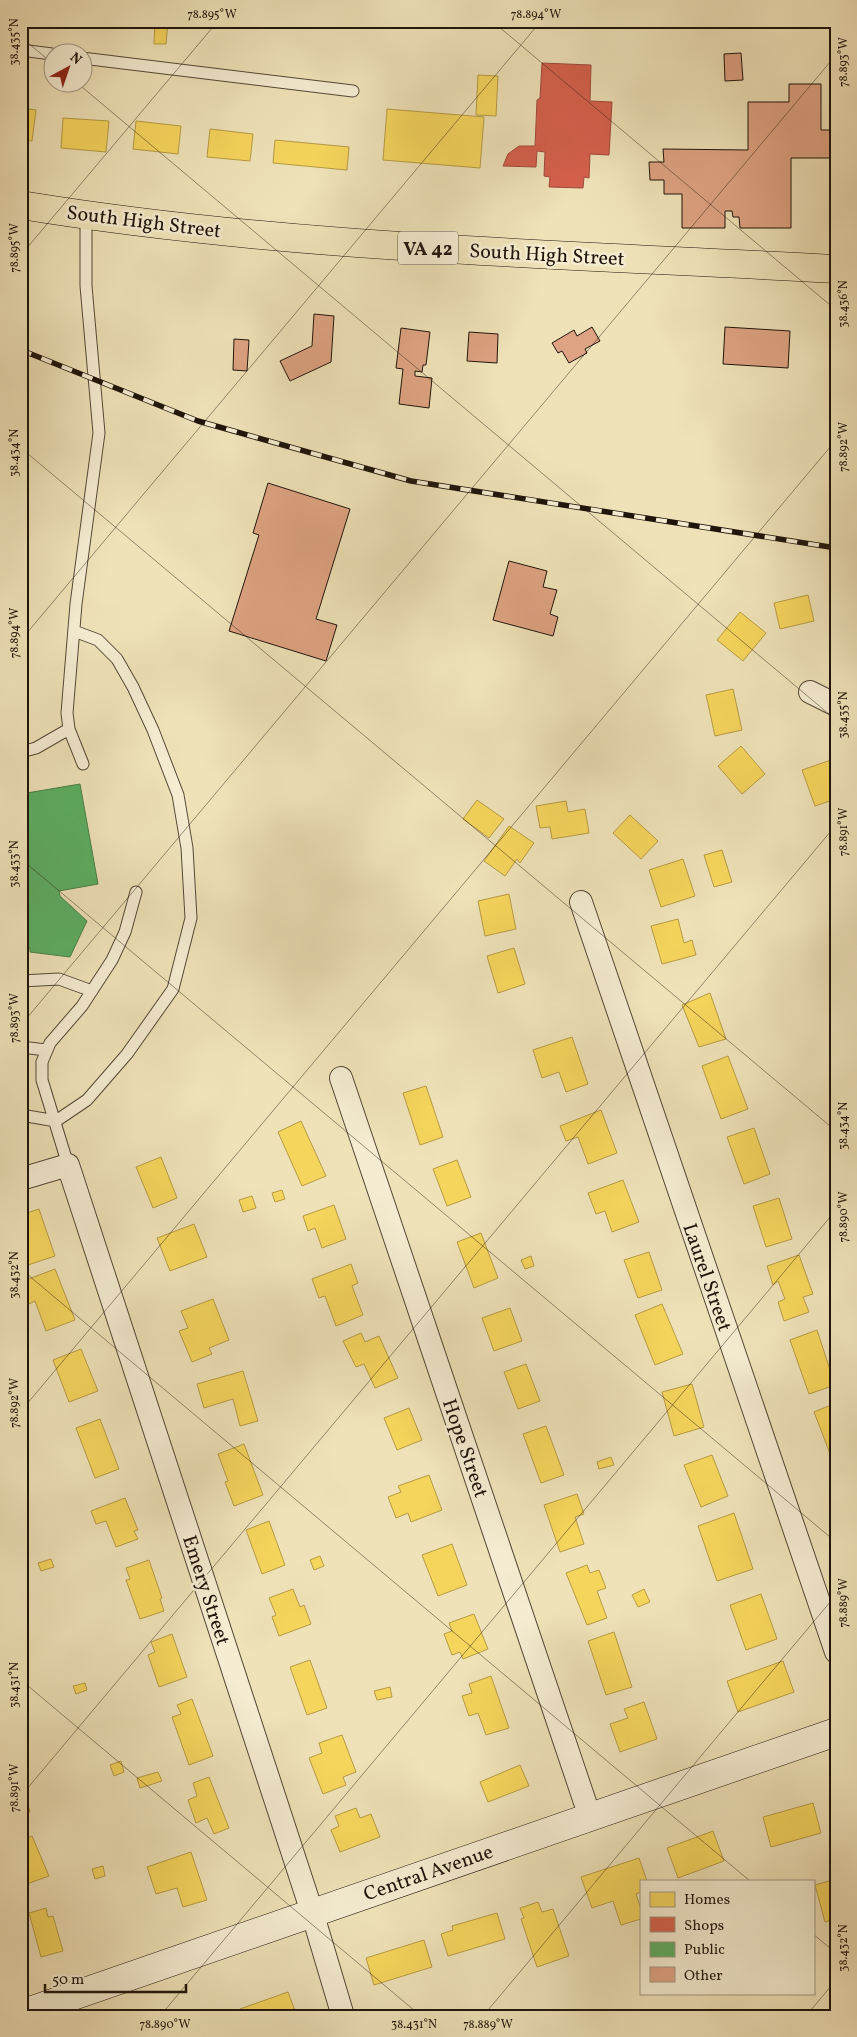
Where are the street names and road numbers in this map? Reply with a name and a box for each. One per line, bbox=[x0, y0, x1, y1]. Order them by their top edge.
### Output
street label: South High Street bbox=[65, 200, 223, 246]
road number: VA 42 bbox=[398, 232, 458, 264]
street label: South High Street bbox=[468, 238, 625, 274]
street label: Laurel Street bbox=[675, 1220, 738, 1335]
street label: Hope Street bbox=[434, 1395, 494, 1502]
street label: Emery Street bbox=[174, 1532, 236, 1649]
street label: Central Avenue bbox=[360, 1839, 497, 1909]

